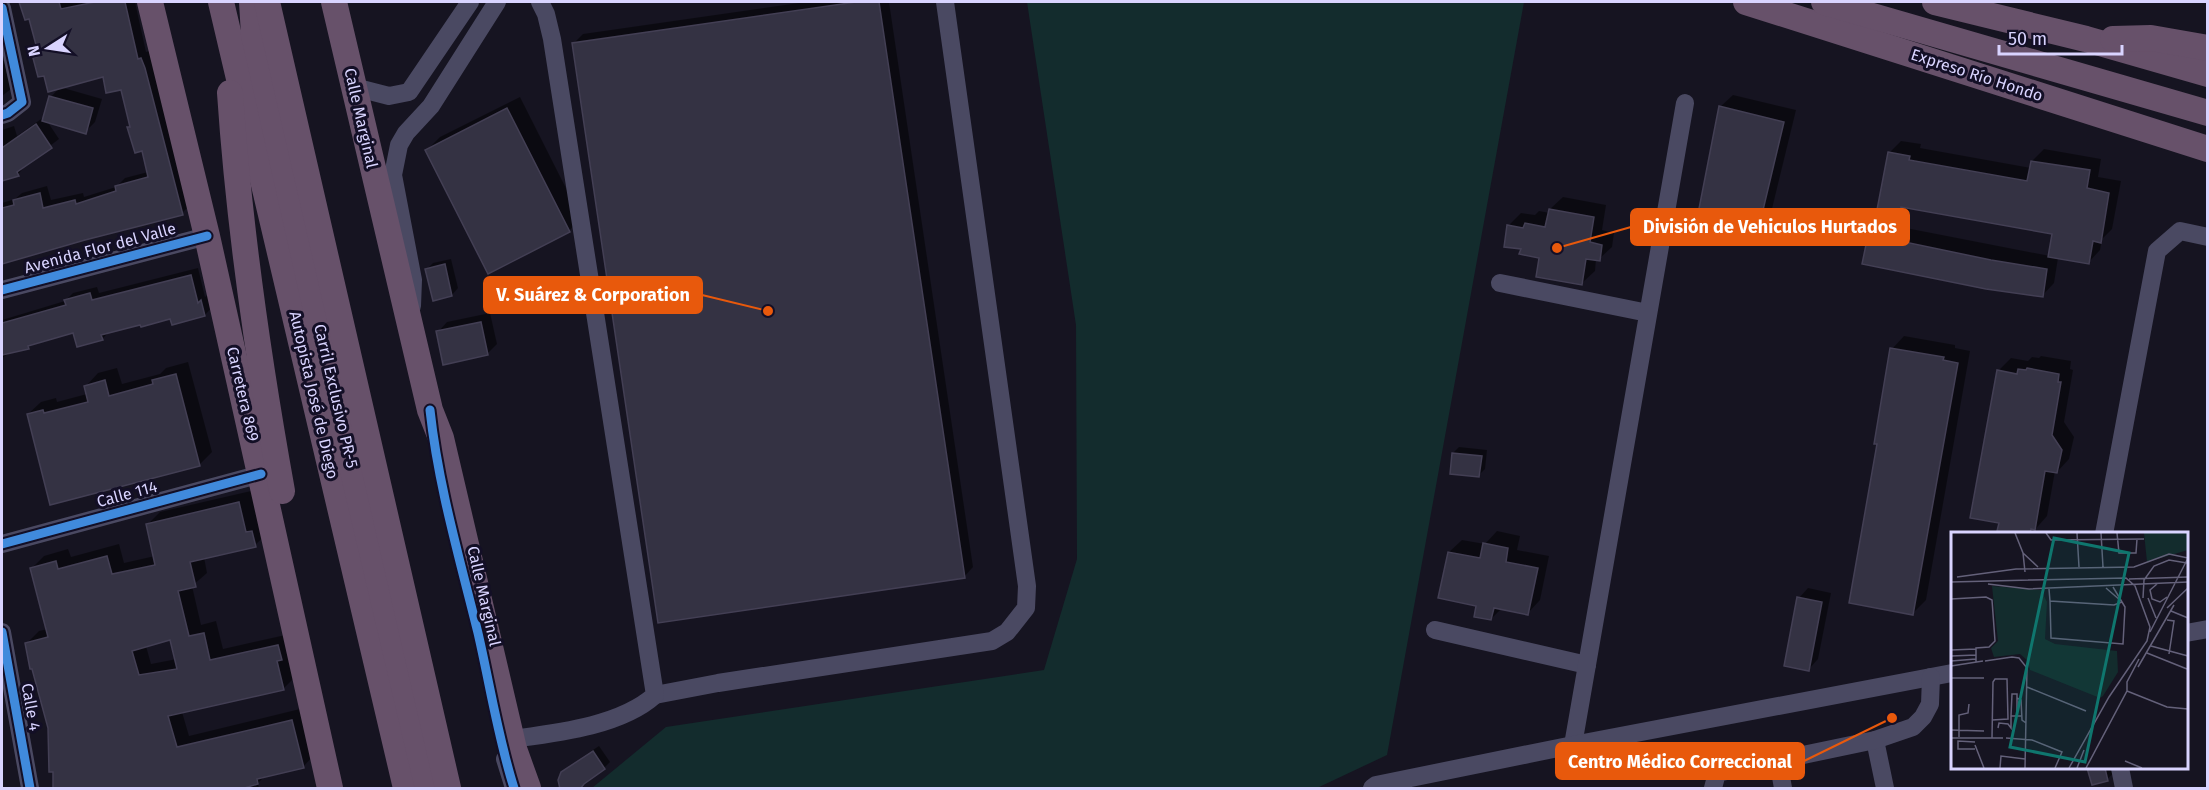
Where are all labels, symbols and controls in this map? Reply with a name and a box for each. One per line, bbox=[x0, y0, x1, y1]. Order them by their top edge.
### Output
north arrow bbox=[18, 18, 78, 78]
scale bar bbox=[1999, 18, 2122, 56]
text: 50 m bbox=[2008, 28, 2047, 50]
text: N bbox=[23, 44, 44, 58]
street label: Expreso Río Hondo bbox=[1909, 45, 2045, 105]
street label: Calle Marginal bbox=[340, 66, 382, 170]
callout: División de Vehiculos Hurtados bbox=[1631, 209, 1909, 245]
text: División de Vehiculos Hurtados bbox=[1643, 216, 1897, 238]
street label: Avenida Flor del Valle bbox=[22, 219, 178, 277]
callout: V. Suárez & Corporation bbox=[484, 277, 702, 313]
text: V. Suárez & Corporation bbox=[495, 284, 690, 306]
street label: Autopista José de Diego bbox=[285, 309, 343, 481]
street label: Carril Exclusivo PR-5 bbox=[310, 322, 362, 470]
street label: Carretera 869 bbox=[223, 345, 263, 443]
street label: Calle 114 bbox=[95, 477, 160, 511]
inset map bbox=[1951, 532, 2188, 769]
street label: Calle Marginal bbox=[463, 544, 505, 648]
street label: Calle 4 bbox=[17, 682, 45, 733]
callout: Centro Médico Correccional bbox=[1556, 743, 1804, 779]
text: Centro Médico Correccional bbox=[1568, 751, 1793, 773]

